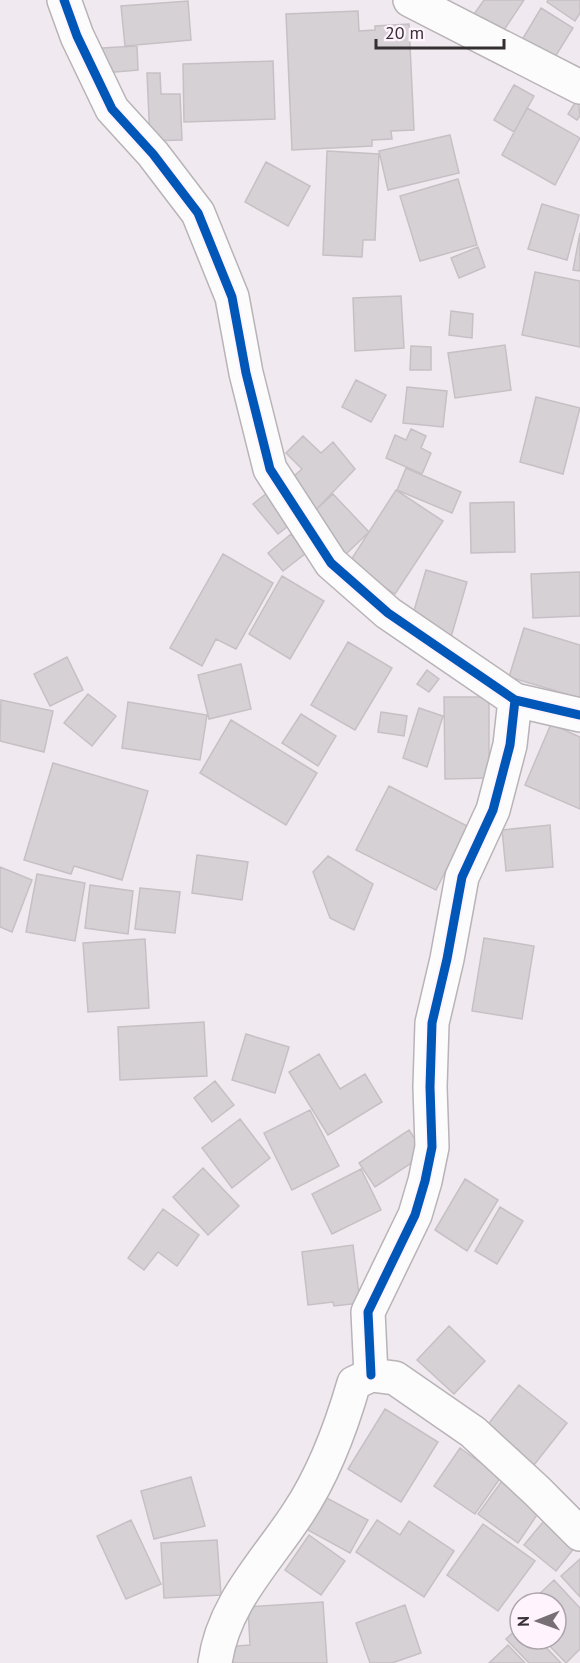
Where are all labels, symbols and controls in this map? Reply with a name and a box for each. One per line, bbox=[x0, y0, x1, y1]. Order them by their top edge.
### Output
scale bar bbox=[376, 12, 504, 50]
text: 20 m bbox=[385, 21, 424, 44]
north arrow bbox=[508, 1591, 568, 1651]
text: N bbox=[513, 1616, 533, 1627]

